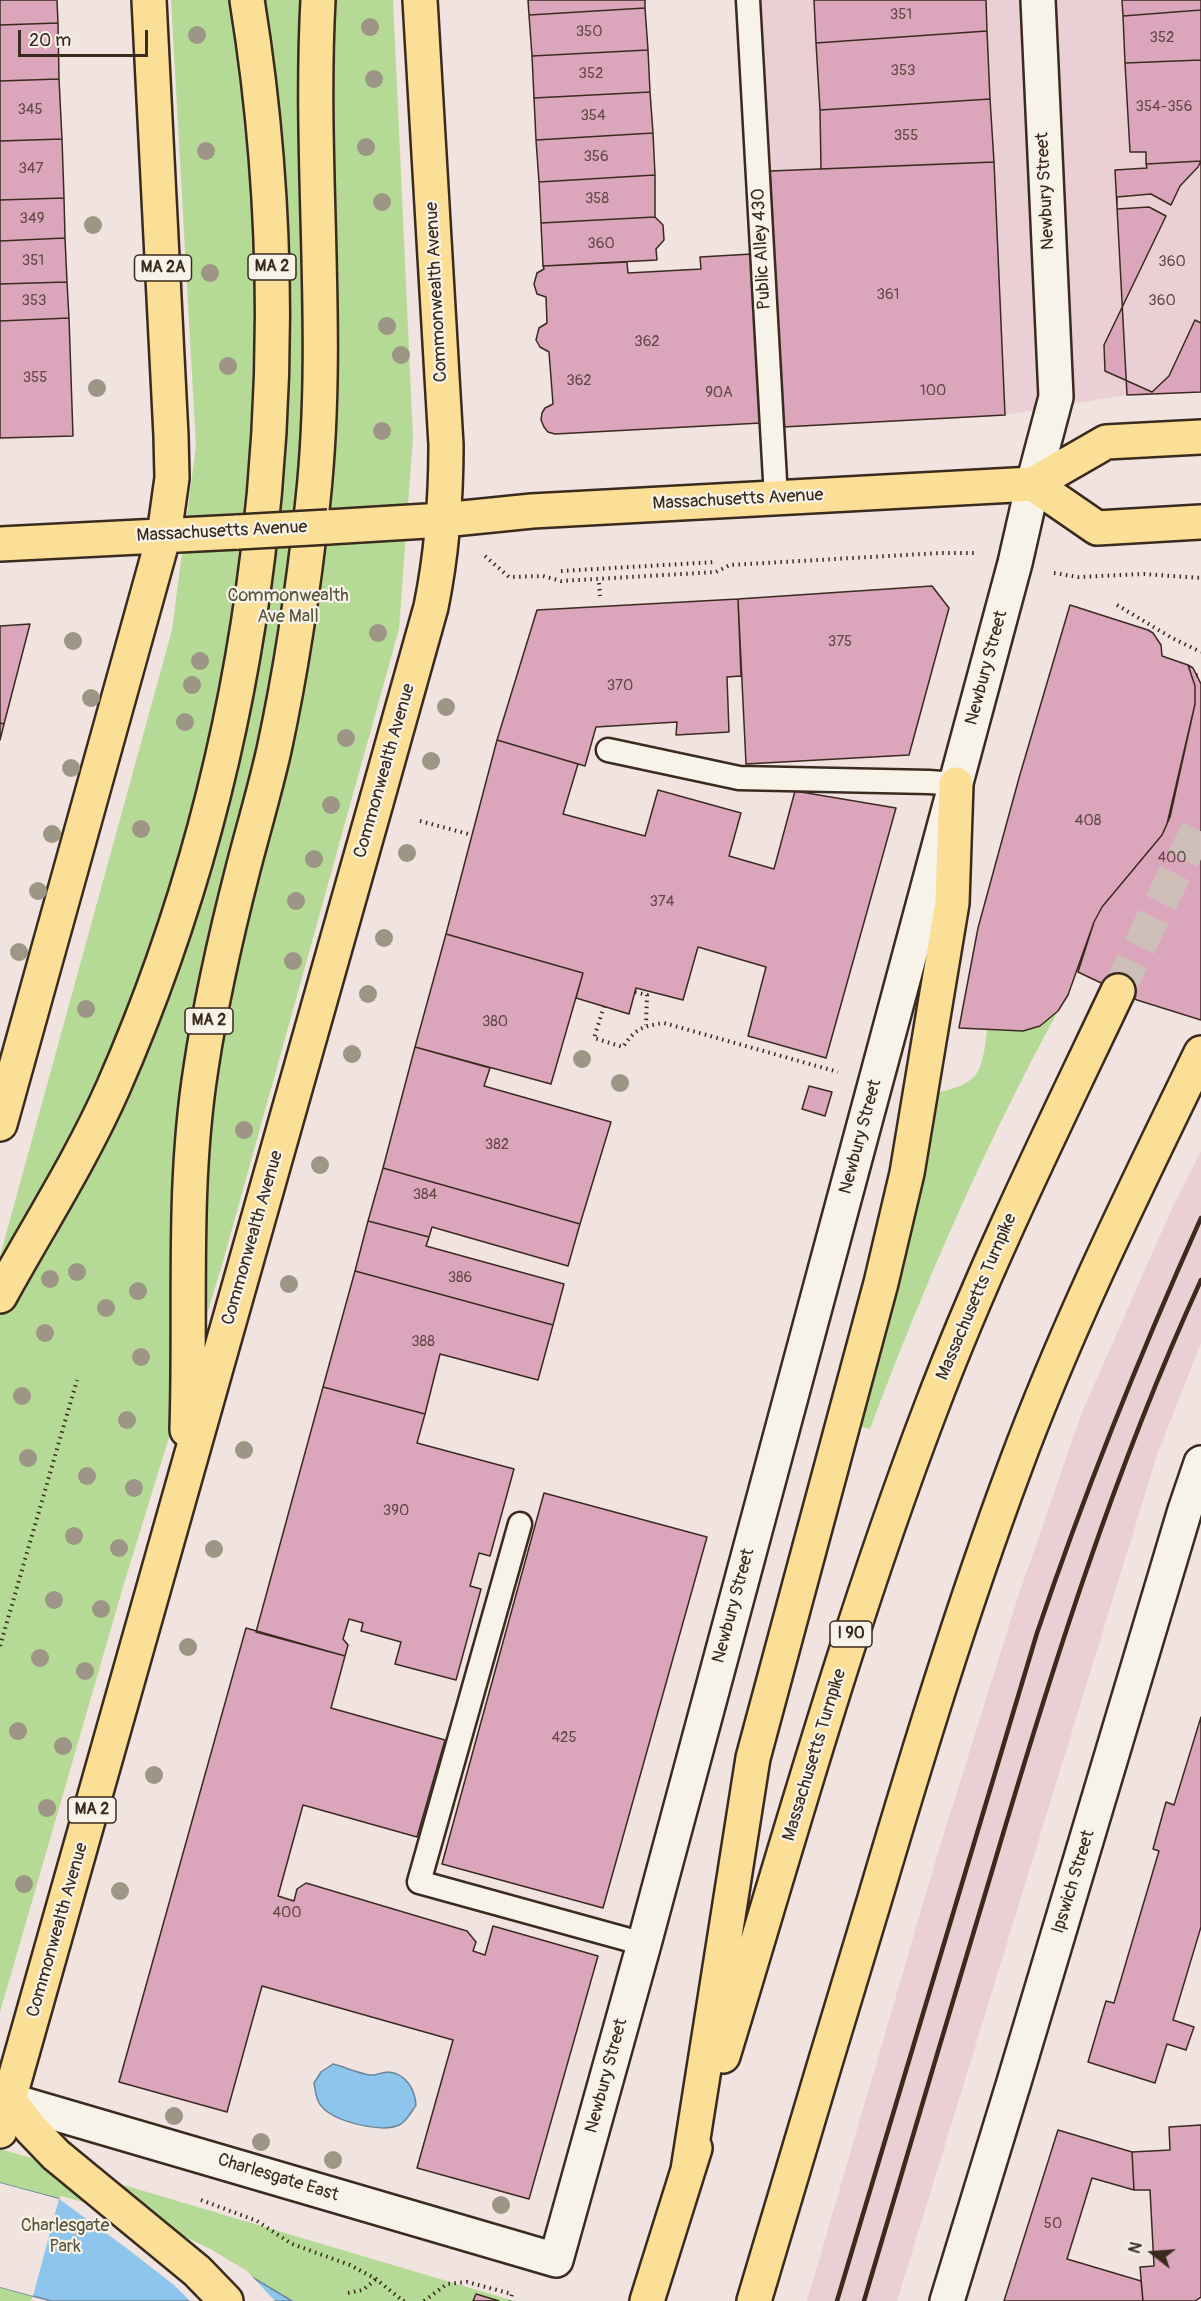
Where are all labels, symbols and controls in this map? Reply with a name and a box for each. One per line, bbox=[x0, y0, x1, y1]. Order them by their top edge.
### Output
house number: 351 bbox=[890, 6, 912, 24]
scale bar bbox=[21, 18, 152, 56]
house number: 350 bbox=[576, 23, 602, 41]
text: 20 m bbox=[29, 29, 71, 52]
house number: 352 bbox=[1150, 29, 1174, 47]
house number: 353 bbox=[891, 62, 915, 80]
house number: 352 bbox=[579, 65, 603, 83]
house number: 354-356 bbox=[1136, 98, 1192, 116]
house number: 345 bbox=[17, 101, 43, 119]
house number: 354 bbox=[580, 107, 606, 125]
house number: 355 bbox=[894, 127, 918, 145]
street label: Newbury Street bbox=[1032, 132, 1060, 250]
house number: 356 bbox=[583, 148, 609, 166]
house number: 347 bbox=[18, 160, 44, 178]
street label: Public Alley 430 bbox=[748, 188, 776, 310]
house number: 358 bbox=[585, 190, 609, 208]
street label: Commonwealth Avenue bbox=[421, 201, 453, 383]
house number: 349 bbox=[20, 210, 44, 228]
house number: 360 bbox=[587, 235, 615, 253]
house number: 351 bbox=[22, 252, 44, 270]
house number: 360 bbox=[1158, 253, 1186, 271]
road number: MA 2 bbox=[248, 254, 296, 280]
road number: MA 2A bbox=[134, 255, 192, 281]
house number: 361 bbox=[877, 286, 899, 304]
house number: 353 bbox=[22, 292, 46, 310]
house number: 360 bbox=[1148, 292, 1176, 310]
house number: 362 bbox=[634, 333, 660, 351]
house number: 355 bbox=[23, 369, 47, 387]
house number: 362 bbox=[566, 372, 592, 390]
house number: 100 bbox=[920, 382, 946, 400]
house number: 90A bbox=[705, 384, 733, 402]
street label: Massachusetts Avenue bbox=[652, 485, 824, 515]
street label: Massachusetts Avenue bbox=[136, 517, 308, 547]
park label: Commonwealth Ave Mall bbox=[227, 585, 349, 628]
street label: Newbury Street bbox=[961, 608, 1013, 728]
house number: 375 bbox=[828, 633, 852, 651]
house number: 370 bbox=[607, 677, 633, 695]
street label: Commonwealth Avenue bbox=[350, 681, 420, 861]
house number: 408 bbox=[1075, 812, 1101, 830]
house number: 400 bbox=[1157, 849, 1187, 867]
house number: 374 bbox=[649, 893, 675, 911]
road number: MA 2 bbox=[185, 1008, 233, 1034]
house number: 380 bbox=[482, 1013, 508, 1031]
street label: Newbury Street bbox=[835, 1077, 887, 1197]
house number: 382 bbox=[485, 1136, 509, 1154]
street label: Commonwealth Avenue bbox=[218, 1148, 288, 1328]
house number: 384 bbox=[413, 1186, 437, 1204]
street label: Massachusetts Turnpike bbox=[932, 1210, 1022, 1384]
house number: 386 bbox=[448, 1269, 472, 1287]
house number: 388 bbox=[411, 1333, 435, 1351]
house number: 390 bbox=[383, 1502, 409, 1520]
street label: Newbury Street bbox=[708, 1546, 760, 1666]
road number: I 90 bbox=[830, 1621, 872, 1647]
street label: Massachusetts Turnpike bbox=[779, 1666, 851, 1844]
house number: 425 bbox=[551, 1729, 577, 1747]
road number: MA 2 bbox=[68, 1797, 116, 1823]
street label: Ipswich Street bbox=[1048, 1828, 1100, 1936]
street label: Commonwealth Avenue bbox=[23, 1840, 93, 2020]
house number: 400 bbox=[272, 1904, 302, 1922]
street label: Newbury Street bbox=[581, 2016, 633, 2136]
street label: Charlesgate East bbox=[215, 2149, 341, 2207]
park label: Charlesgate Park bbox=[21, 2215, 109, 2258]
house number: 50 bbox=[1044, 2215, 1062, 2233]
north arrow bbox=[1123, 2223, 1183, 2283]
text: N bbox=[1125, 2240, 1147, 2256]

